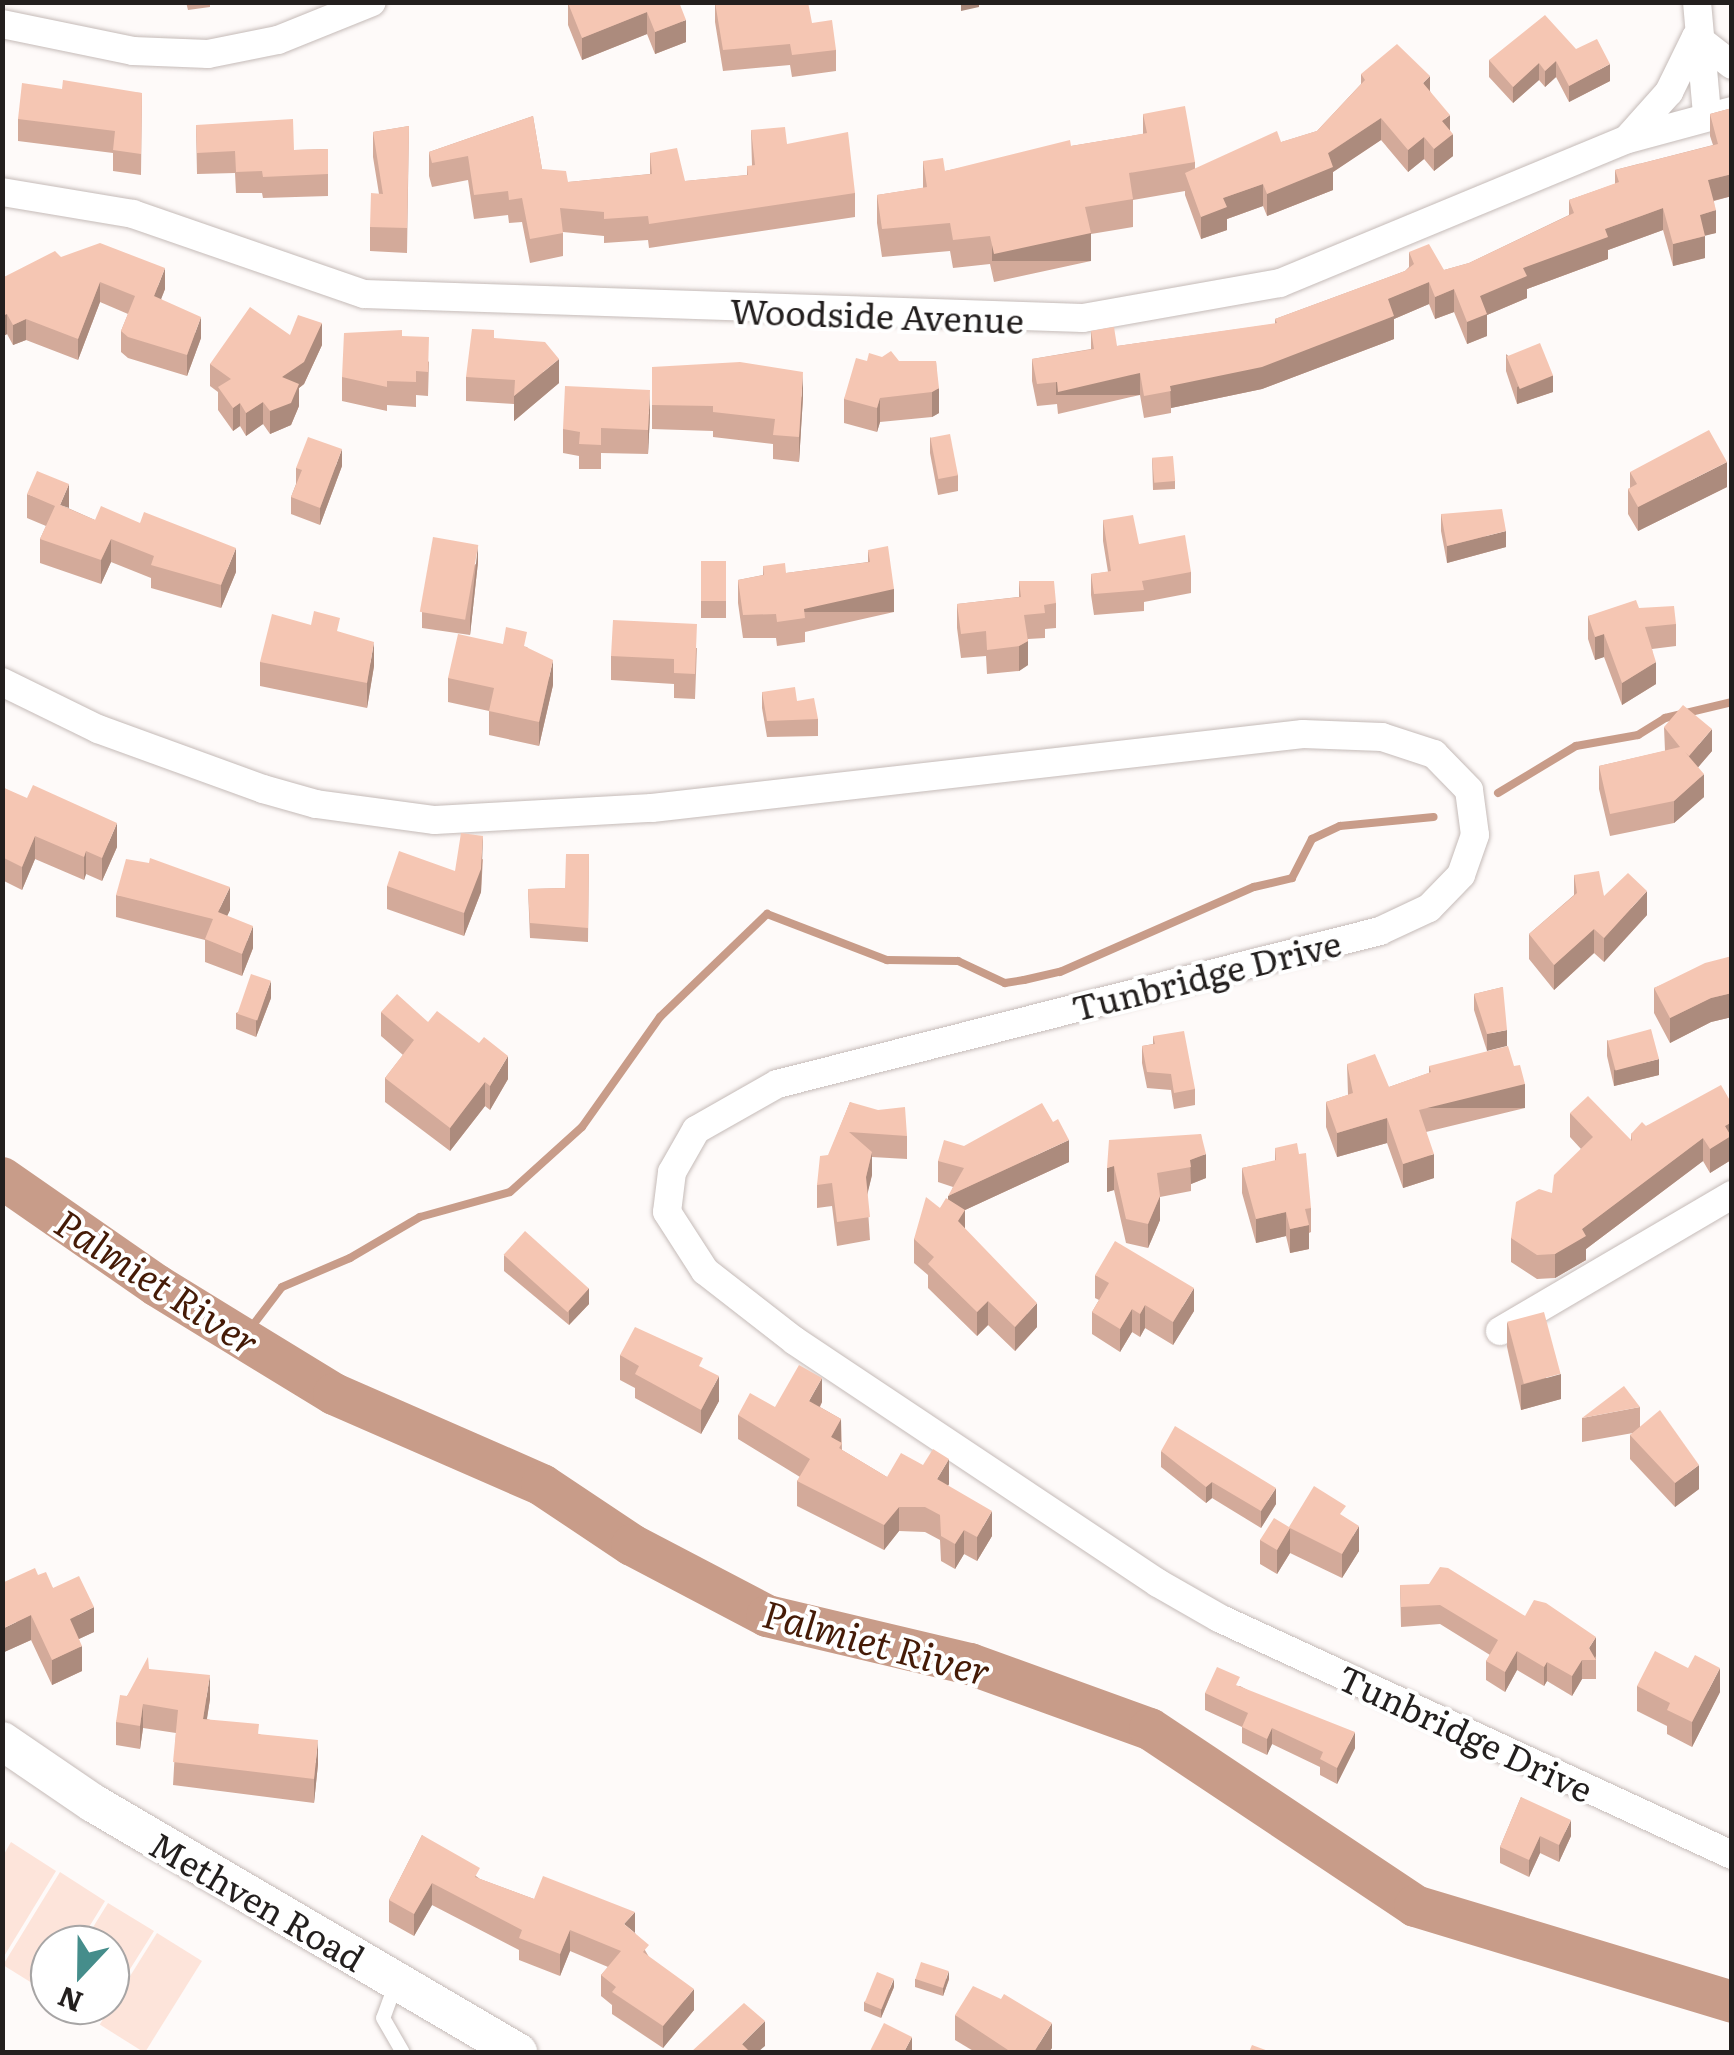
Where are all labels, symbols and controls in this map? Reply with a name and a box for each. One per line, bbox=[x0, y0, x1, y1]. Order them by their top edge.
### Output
street label: Woodside Avenue bbox=[729, 288, 1025, 340]
street label: Tunbridge Drive bbox=[1067, 920, 1345, 1028]
water label: Palmiet River bbox=[48, 1198, 268, 1364]
water label: Palmiet River bbox=[758, 1589, 996, 1693]
street label: Tunbridge Drive bbox=[1332, 1655, 1600, 1809]
street label: Methven Road bbox=[143, 1822, 373, 1978]
north arrow bbox=[30, 1925, 130, 2025]
text: N bbox=[51, 1977, 88, 2025]

